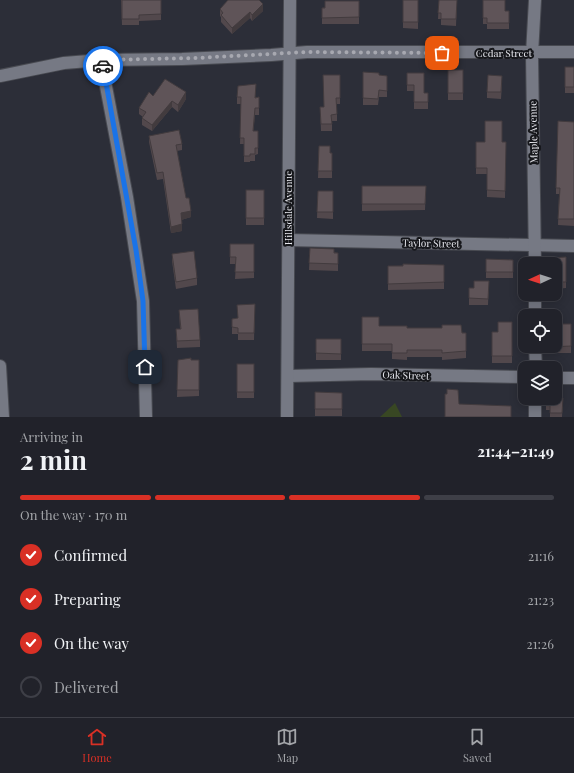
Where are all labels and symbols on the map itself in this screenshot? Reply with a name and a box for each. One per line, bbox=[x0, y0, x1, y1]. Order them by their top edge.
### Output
pin bbox=[425, 36, 459, 70]
courier bbox=[83, 46, 123, 86]
street label: Cedar Street bbox=[476, 46, 533, 60]
street label: Maple Avenue bbox=[525, 101, 541, 163]
street label: Hillsdale Avenue bbox=[281, 171, 295, 245]
street label: Taylor Street bbox=[402, 235, 460, 251]
north arrow bbox=[518, 257, 562, 301]
pin bbox=[128, 350, 162, 384]
street label: Oak Street bbox=[382, 367, 430, 383]

